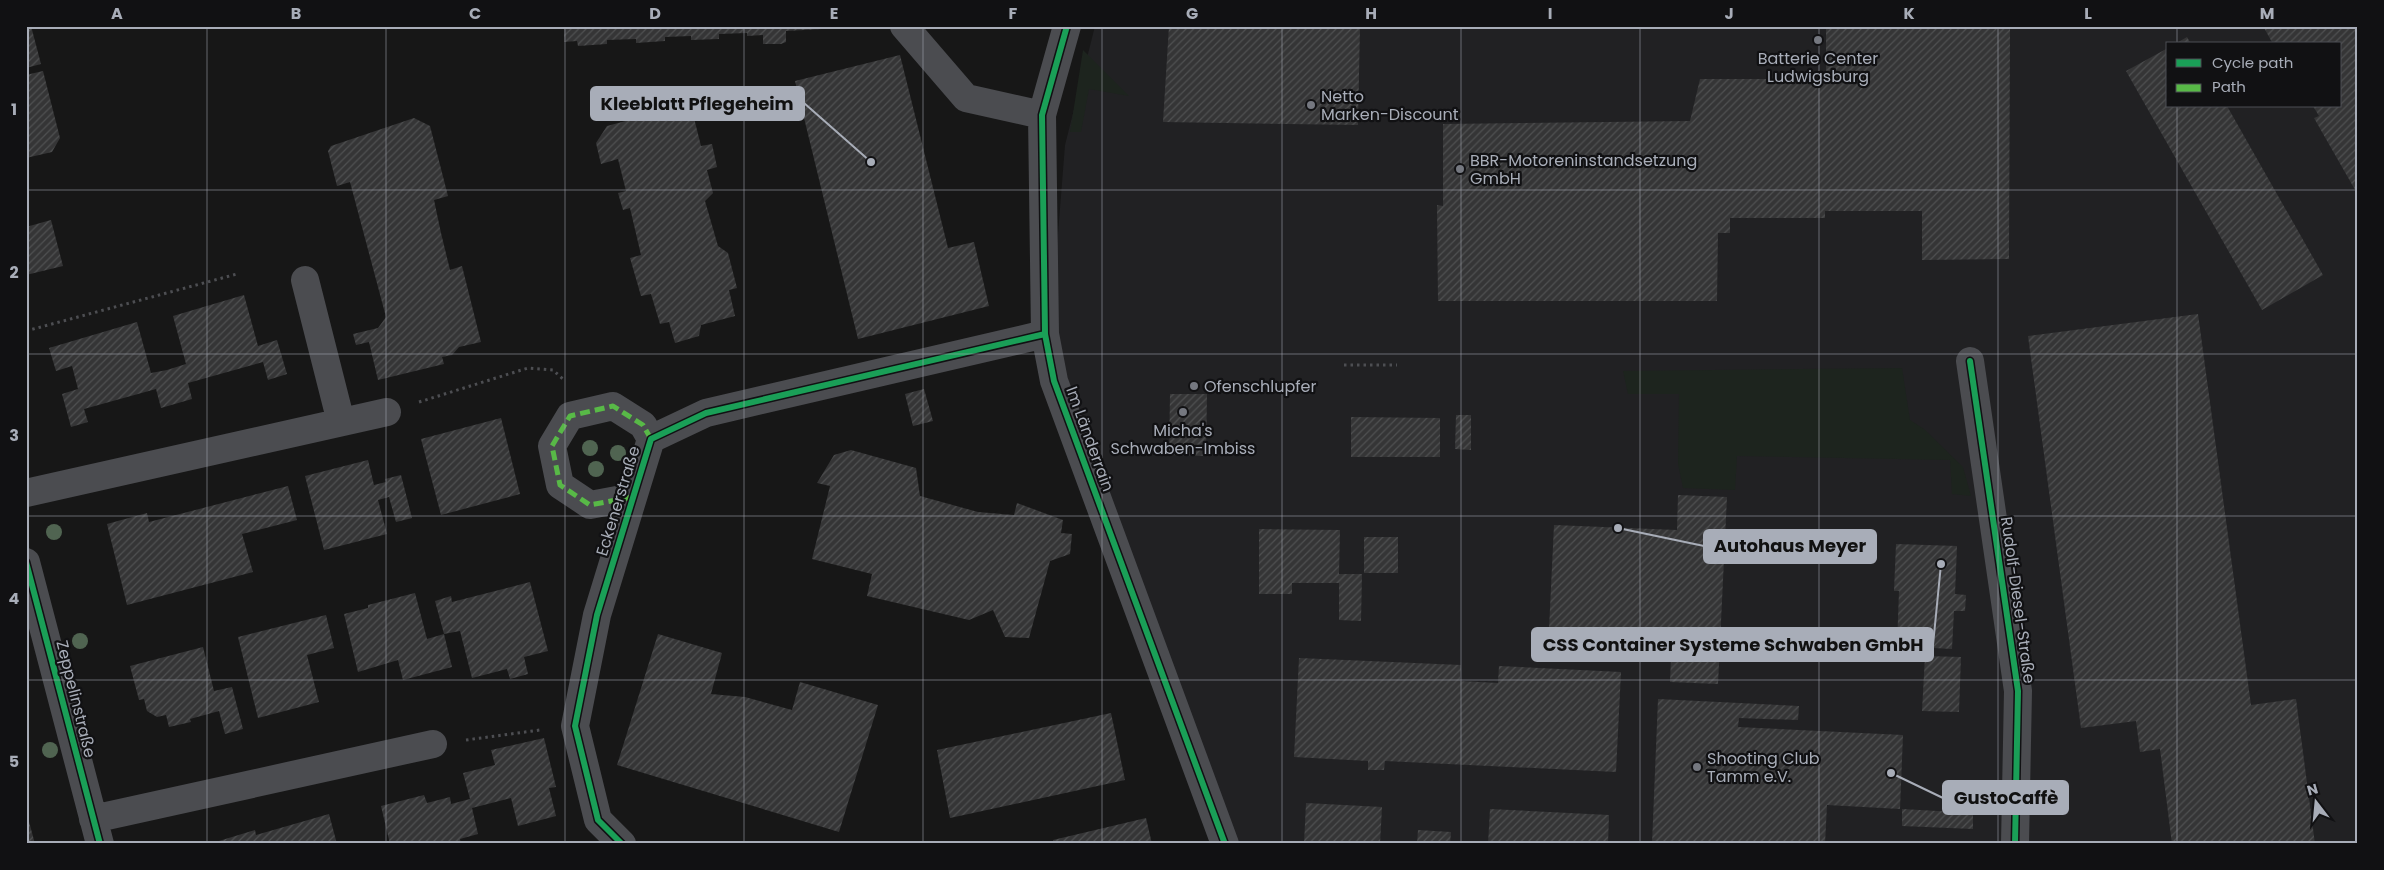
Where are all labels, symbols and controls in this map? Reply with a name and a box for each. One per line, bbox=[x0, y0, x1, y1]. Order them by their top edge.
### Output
text: A bbox=[111, 2, 123, 25]
text: B bbox=[291, 2, 301, 25]
text: C bbox=[469, 2, 481, 25]
text: D bbox=[649, 2, 661, 25]
text: E bbox=[830, 2, 838, 25]
text: F bbox=[1009, 2, 1018, 25]
text: G bbox=[1186, 2, 1198, 25]
text: H bbox=[1365, 2, 1377, 25]
text: I bbox=[1548, 2, 1552, 25]
text: J bbox=[1724, 2, 1734, 25]
text: K bbox=[1903, 2, 1915, 25]
text: L bbox=[2084, 2, 2092, 25]
text: M bbox=[2260, 2, 2274, 25]
marker: Batterie Center Ludwigsburg bbox=[1812, 34, 1824, 46]
legend bbox=[2166, 42, 2342, 108]
place label: Batterie Center Ludwigsburg bbox=[1758, 47, 1878, 88]
text: Cycle path bbox=[2212, 52, 2293, 73]
text: Path bbox=[2212, 76, 2246, 97]
place label: Netto Marken-Discount bbox=[1321, 85, 1459, 126]
callout: Kleeblatt Pflegeheim bbox=[591, 87, 804, 120]
text: Kleeblatt Pflegeheim bbox=[600, 91, 794, 116]
text: 1 bbox=[11, 98, 17, 121]
marker: Netto Marken-Discount bbox=[1305, 99, 1317, 111]
place label: BBR-Motoreninstandsetzung GmbH bbox=[1470, 149, 1697, 190]
marker: BBR-Motoreninstandsetzung GmbH bbox=[1454, 163, 1466, 175]
text: 2 bbox=[9, 261, 19, 284]
place label: Ofenschlupfer bbox=[1204, 375, 1316, 398]
marker: Ofenschlupfer bbox=[1188, 380, 1200, 392]
street label: Im Länderrain bbox=[1060, 383, 1120, 495]
marker: Micha's Schwaben-Imbiss bbox=[1177, 406, 1189, 418]
place label: Micha's Schwaben-Imbiss bbox=[1111, 419, 1255, 460]
text: 3 bbox=[9, 424, 19, 447]
street label: Eckenerstraße bbox=[590, 443, 646, 559]
street label: Rudolf-Diesel-Straße bbox=[1995, 515, 2041, 685]
callout: Autohaus Meyer bbox=[1704, 530, 1876, 563]
text: Autohaus Meyer bbox=[1714, 533, 1866, 558]
text: 4 bbox=[9, 587, 20, 610]
callout: CSS Container Systeme Schwaben GmbH bbox=[1532, 628, 1933, 661]
text: CSS Container Systeme Schwaben GmbH bbox=[1543, 632, 1923, 657]
street label: Zeppelinstraße bbox=[50, 638, 102, 760]
place label: Shooting Club Tamm e.V. bbox=[1707, 747, 1820, 788]
text: 5 bbox=[9, 750, 19, 773]
marker: Shooting Club Tamm e.V. bbox=[1691, 761, 1703, 773]
north arrow bbox=[2292, 778, 2342, 828]
text: N bbox=[2305, 778, 2320, 801]
callout: GustoCaffè bbox=[1943, 781, 2068, 814]
text: GustoCaffè bbox=[1954, 785, 2058, 810]

